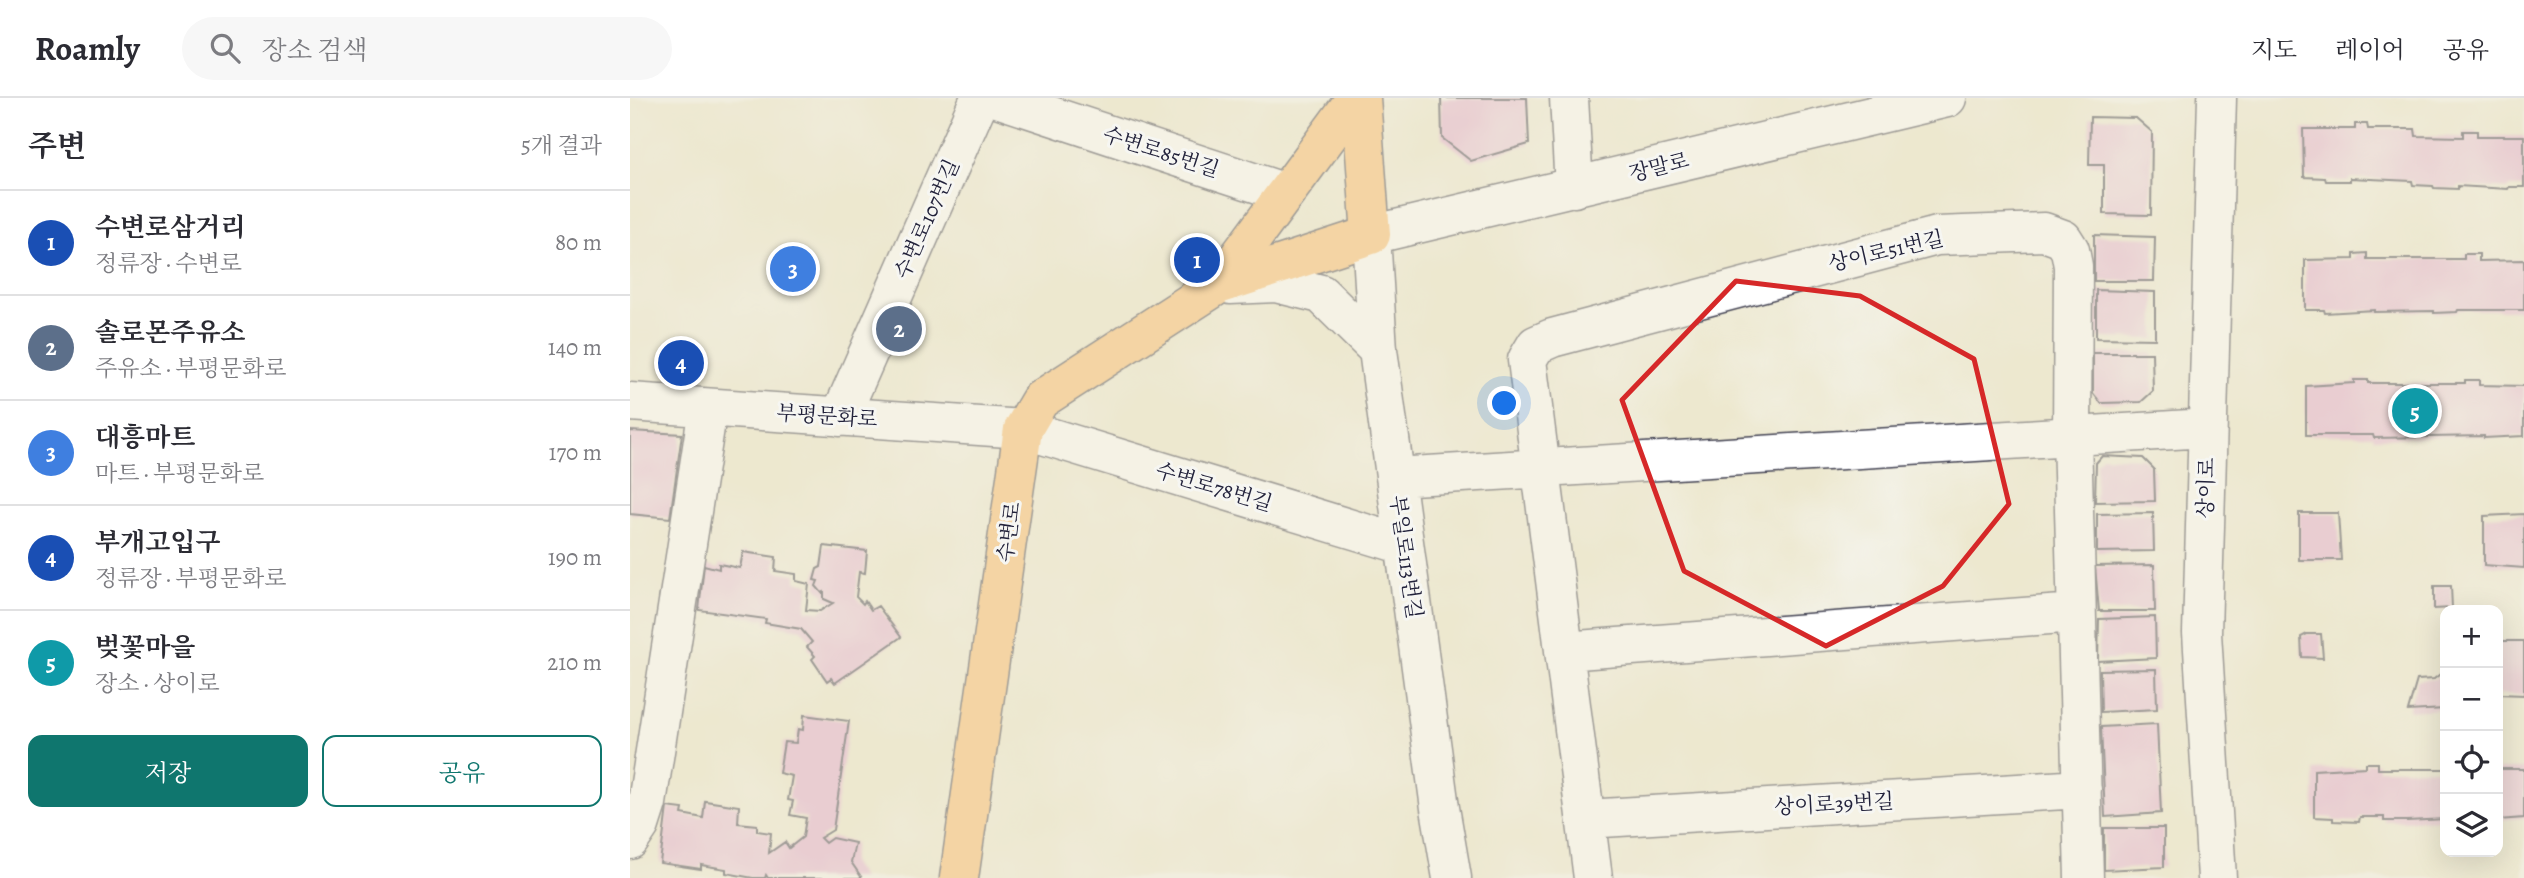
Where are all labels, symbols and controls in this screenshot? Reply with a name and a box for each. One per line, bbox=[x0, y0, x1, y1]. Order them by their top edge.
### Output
search box bbox=[182, 17, 672, 80]
text: Roamly bbox=[35, 26, 140, 71]
icon: search bbox=[206, 29, 244, 67]
text: 장소 검색 bbox=[262, 33, 367, 68]
text: 지도 bbox=[2251, 34, 2297, 66]
text: 레이어 bbox=[2335, 34, 2405, 66]
text: 공유 bbox=[2443, 34, 2489, 66]
street label: 수변로85번길 bbox=[1099, 120, 1223, 184]
text: 주변 bbox=[28, 126, 86, 166]
text: 5개 결과 bbox=[521, 130, 602, 161]
street label: 장말로 bbox=[1626, 146, 1692, 188]
street label: 수변로107번길 bbox=[888, 155, 966, 283]
text: 수변로삼거리 bbox=[95, 210, 246, 245]
street label: 상이로51번길 bbox=[1826, 224, 1946, 278]
text: 1 bbox=[47, 227, 55, 258]
text: 80 m bbox=[555, 227, 602, 258]
pin: 1 bbox=[1174, 234, 1220, 286]
pin: 3 bbox=[770, 243, 816, 295]
text: 정류장 · 수변로 bbox=[95, 248, 242, 279]
pin: 2 bbox=[876, 303, 922, 355]
text: 솔로몬주유소 bbox=[95, 315, 246, 350]
text: 2 bbox=[45, 332, 57, 363]
text: 140 m bbox=[548, 332, 602, 363]
pin: 4 bbox=[658, 337, 704, 389]
text: 주유소 · 부평문화로 bbox=[95, 353, 286, 384]
pin: 5 bbox=[2392, 385, 2438, 437]
your location bbox=[1487, 386, 1521, 420]
street label: 부평문화로 bbox=[775, 398, 879, 434]
text: 대흥마트 bbox=[95, 420, 195, 455]
text: 3 bbox=[46, 437, 56, 468]
text: 170 m bbox=[549, 437, 602, 468]
street label: 수변로78번길 bbox=[1152, 456, 1276, 518]
street label: 상이로 bbox=[2191, 457, 2221, 519]
text: 마트 · 부평문화로 bbox=[95, 458, 264, 489]
street label: 부일로113번길 bbox=[1383, 493, 1429, 621]
street label: 수변로 bbox=[991, 500, 1027, 564]
text: 부개고입구 bbox=[95, 525, 221, 560]
text: 4 bbox=[46, 542, 56, 573]
text: 190 m bbox=[548, 542, 602, 573]
text: 정류장 · 부평문화로 bbox=[95, 563, 286, 594]
map controls bbox=[2440, 605, 2503, 857]
button: + bbox=[2440, 605, 2503, 668]
text: 벚꽃마을 bbox=[95, 630, 195, 665]
text: 5 bbox=[46, 647, 56, 678]
text: 210 m bbox=[547, 647, 602, 678]
text: 장소 · 상이로 bbox=[95, 668, 220, 699]
button: − bbox=[2440, 668, 2503, 731]
button: locate bbox=[2440, 731, 2503, 794]
button: 저장 bbox=[28, 735, 308, 807]
button: 공유 bbox=[322, 735, 602, 807]
street label: 상이로39번길 bbox=[1773, 787, 1895, 821]
button: layers bbox=[2440, 794, 2503, 857]

